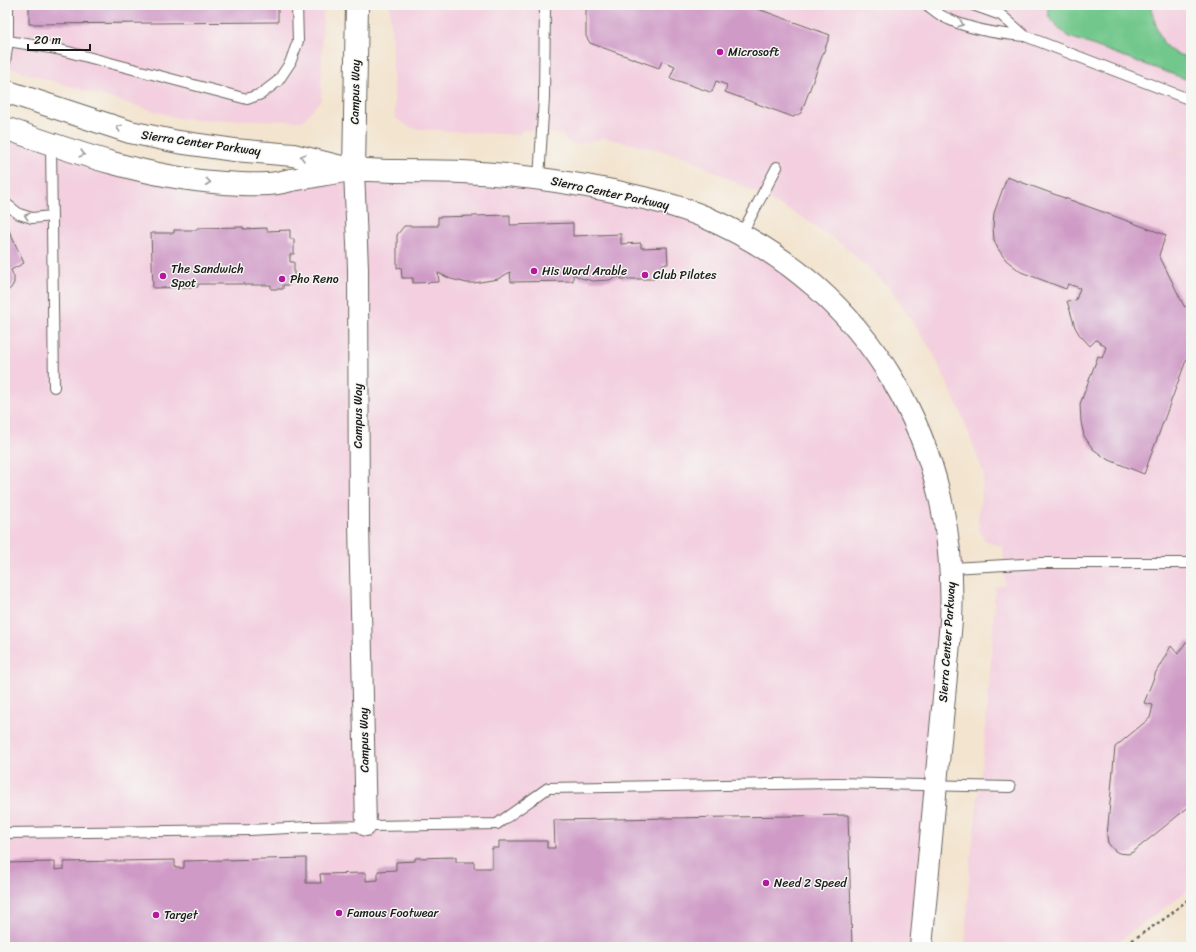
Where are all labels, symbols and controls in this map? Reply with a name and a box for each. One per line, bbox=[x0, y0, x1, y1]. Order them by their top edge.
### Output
one-way arrow bbox=[957, 19, 964, 28]
scale bar bbox=[28, 26, 90, 52]
text: 20 m bbox=[34, 29, 61, 51]
place label: Microsoft bbox=[728, 41, 780, 63]
marker: Microsoft bbox=[715, 47, 725, 57]
street label: Campus Way bbox=[343, 59, 367, 125]
street label: Sierra Center Parkway bbox=[140, 124, 263, 162]
one-way arrow bbox=[116, 125, 123, 133]
one-way arrow bbox=[78, 149, 85, 158]
one-way arrow bbox=[299, 153, 306, 162]
street label: Sierra Center Parkway bbox=[549, 170, 672, 216]
one-way arrow bbox=[205, 177, 211, 186]
one-way arrow bbox=[23, 212, 30, 221]
place label: The Sandwich Spot bbox=[171, 258, 243, 294]
place label: His Word Arable bbox=[542, 260, 627, 282]
place label: Club Pilates bbox=[653, 264, 717, 286]
marker: His Word Arable bbox=[529, 266, 539, 276]
place label: Pho Reno bbox=[290, 268, 339, 290]
marker: Club Pilates bbox=[640, 270, 650, 280]
marker: The Sandwich Spot bbox=[158, 271, 168, 281]
marker: Pho Reno bbox=[277, 274, 287, 284]
street label: Campus Way bbox=[347, 383, 369, 449]
street label: Sierra Center Parkway bbox=[932, 580, 962, 703]
street label: Campus Way bbox=[352, 707, 376, 773]
place label: Need 2 Speed bbox=[774, 872, 847, 894]
marker: Need 2 Speed bbox=[761, 878, 771, 888]
place label: Famous Footwear bbox=[347, 902, 440, 924]
place label: Target bbox=[164, 904, 199, 926]
marker: Famous Footwear bbox=[334, 908, 344, 918]
marker: Target bbox=[151, 910, 161, 920]

